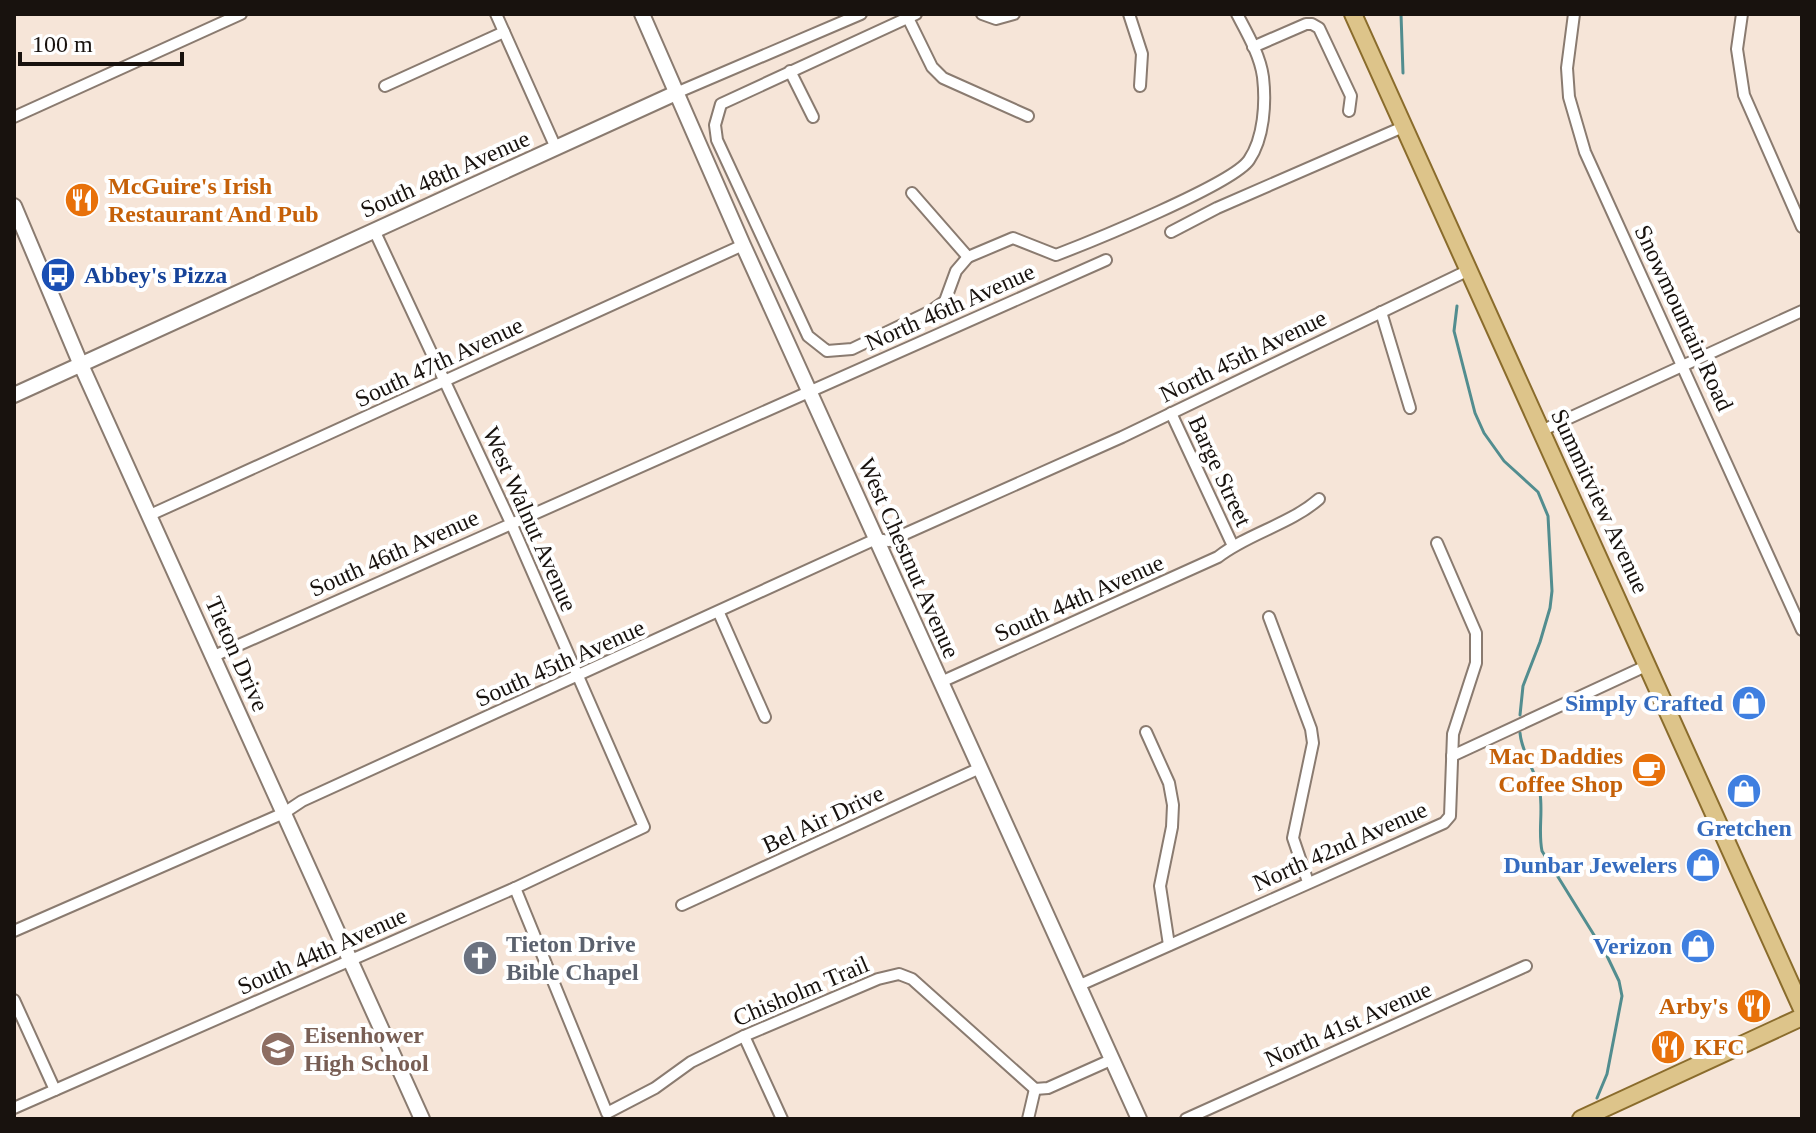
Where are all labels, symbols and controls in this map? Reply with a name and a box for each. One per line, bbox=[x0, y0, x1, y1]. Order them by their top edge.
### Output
scale bar bbox=[20, 16, 182, 66]
text: 100 m bbox=[32, 31, 93, 57]
street label: South 48th Avenue bbox=[356, 125, 534, 223]
place label: McGuire's Irish Restaurant And Pub bbox=[108, 173, 319, 227]
restaurant icon: McGuire's Irish Restaurant And Pub bbox=[63, 181, 101, 219]
street label: Snowmountain Road bbox=[1630, 221, 1738, 415]
bus stop icon: Abbey's Pizza bbox=[39, 256, 77, 294]
street label: North 46th Avenue bbox=[861, 258, 1039, 356]
place label: Abbey's Pizza bbox=[84, 262, 227, 288]
street label: North 45th Avenue bbox=[1155, 304, 1331, 408]
street label: South 47th Avenue bbox=[351, 312, 527, 412]
street label: Summitview Avenue bbox=[1546, 405, 1654, 597]
street label: Barge Street bbox=[1183, 412, 1257, 531]
street label: West Walnut Avenue bbox=[478, 423, 582, 615]
street label: West Chestnut Avenue bbox=[853, 454, 965, 662]
street label: South 46th Avenue bbox=[305, 504, 483, 602]
street label: South 44th Avenue bbox=[990, 549, 1168, 647]
street label: Tieton Drive bbox=[200, 593, 274, 715]
street label: South 45th Avenue bbox=[471, 614, 649, 712]
shop icon: Simply Crafted bbox=[1730, 684, 1768, 722]
place label: Simply Crafted bbox=[1565, 690, 1724, 716]
place label: Mac Daddies Coffee Shop bbox=[1489, 743, 1623, 797]
cafe icon: Mac Daddies Coffee Shop bbox=[1630, 751, 1668, 789]
shop icon: Gretchen bbox=[1725, 772, 1763, 810]
street label: Bel Air Drive bbox=[758, 780, 888, 858]
street label: North 42nd Avenue bbox=[1249, 796, 1431, 896]
place label: Gretchen bbox=[1696, 815, 1792, 841]
shop icon: Dunbar Jewelers bbox=[1684, 846, 1722, 884]
place label: Dunbar Jewelers bbox=[1503, 852, 1677, 878]
street label: South 44th Avenue bbox=[233, 902, 411, 1000]
shop icon: Verizon bbox=[1679, 927, 1717, 965]
place label: Tieton Drive Bible Chapel bbox=[506, 931, 639, 985]
place label: Verizon bbox=[1593, 933, 1672, 959]
church icon: Tieton Drive Bible Chapel bbox=[461, 939, 499, 977]
street label: Chisholm Trail bbox=[729, 951, 873, 1031]
street label: North 41st Avenue bbox=[1261, 976, 1435, 1072]
restaurant icon: Arby's bbox=[1735, 987, 1773, 1025]
place label: Arby's bbox=[1659, 993, 1728, 1019]
place label: Eisenhower High School bbox=[304, 1022, 429, 1076]
restaurant icon: KFC bbox=[1649, 1028, 1687, 1066]
school or university icon: Eisenhower High School bbox=[259, 1030, 297, 1068]
place label: KFC bbox=[1694, 1034, 1745, 1060]

